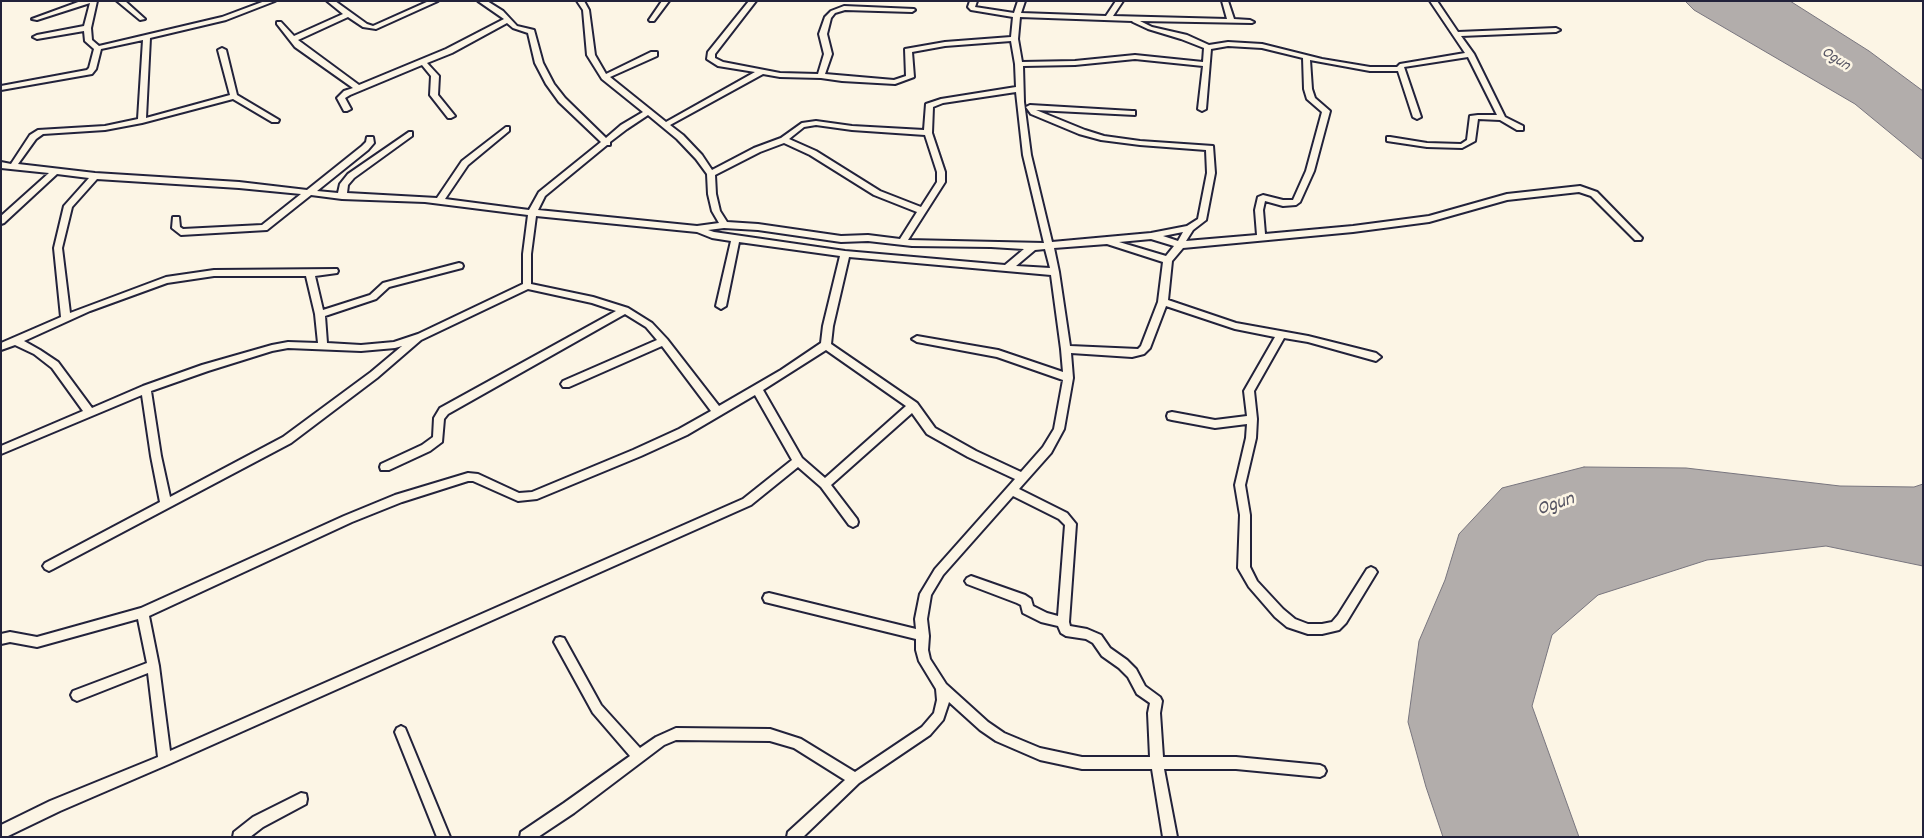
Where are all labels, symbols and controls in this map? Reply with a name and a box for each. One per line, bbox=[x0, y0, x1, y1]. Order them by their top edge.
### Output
water label: Ogun bbox=[1817, 44, 1853, 76]
water label: Ogun bbox=[1534, 488, 1578, 524]

